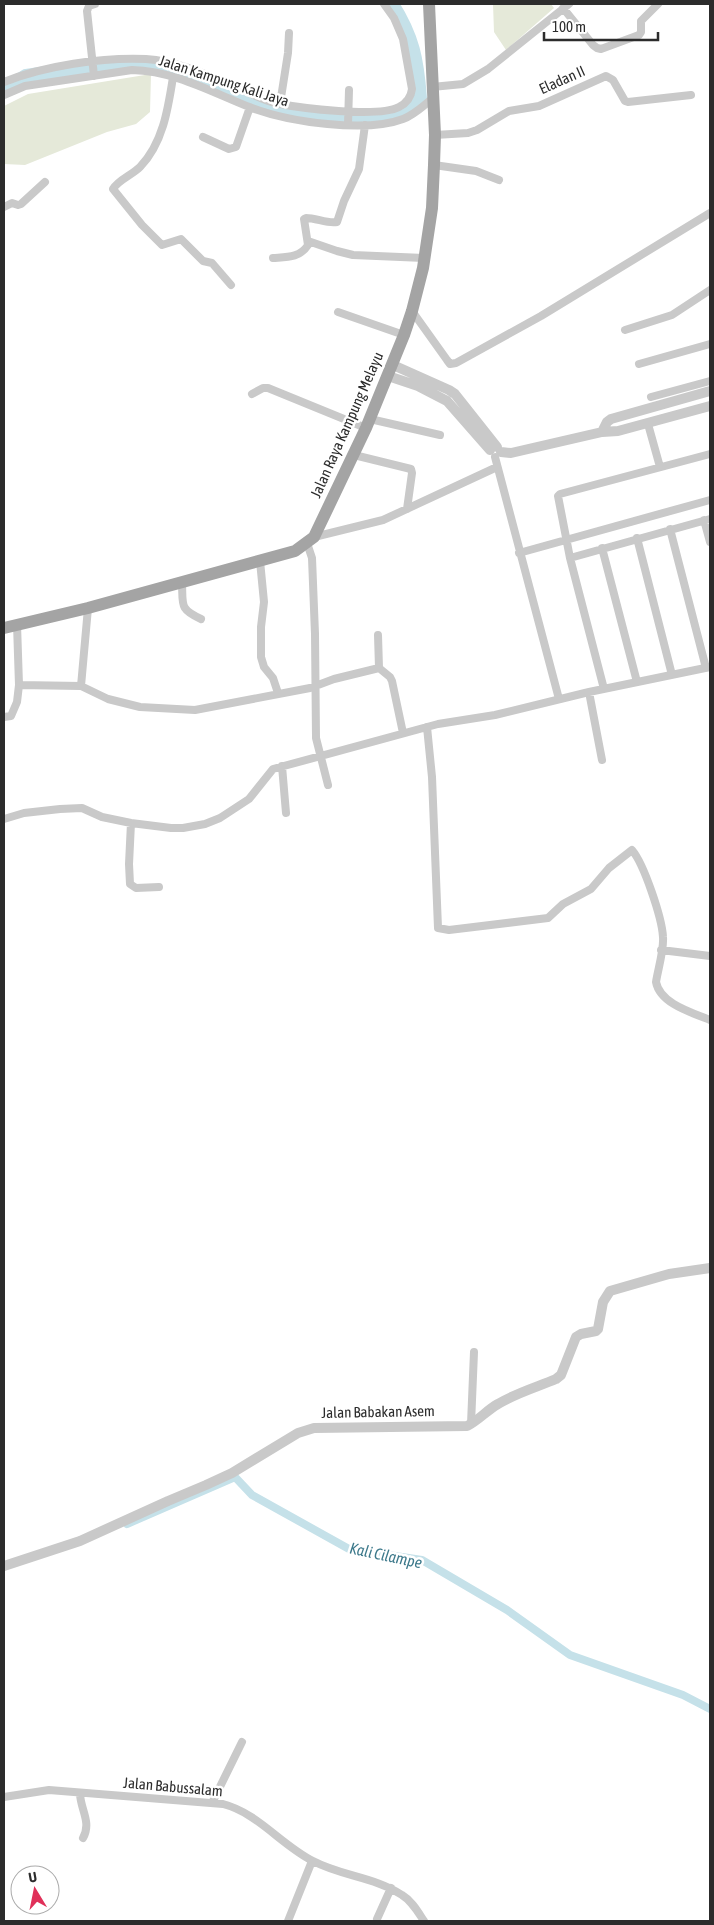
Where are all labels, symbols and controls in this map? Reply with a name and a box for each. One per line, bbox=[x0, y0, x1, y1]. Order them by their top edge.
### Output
scale bar bbox=[544, 10, 658, 42]
text: 100 m bbox=[552, 18, 586, 35]
street label: Jalan Kampung Kali Jaya bbox=[157, 52, 291, 110]
street label: Eladan II bbox=[536, 62, 587, 97]
street label: Jalan Raya Kampung Melayu bbox=[307, 349, 386, 500]
street label: Jalan Babakan Asem bbox=[321, 1402, 435, 1421]
water label: Kali Cilampe bbox=[348, 1539, 424, 1572]
street label: Jalan Babussalam bbox=[123, 1774, 224, 1799]
north arrow bbox=[10, 1865, 60, 1915]
text: U bbox=[27, 1869, 38, 1886]

